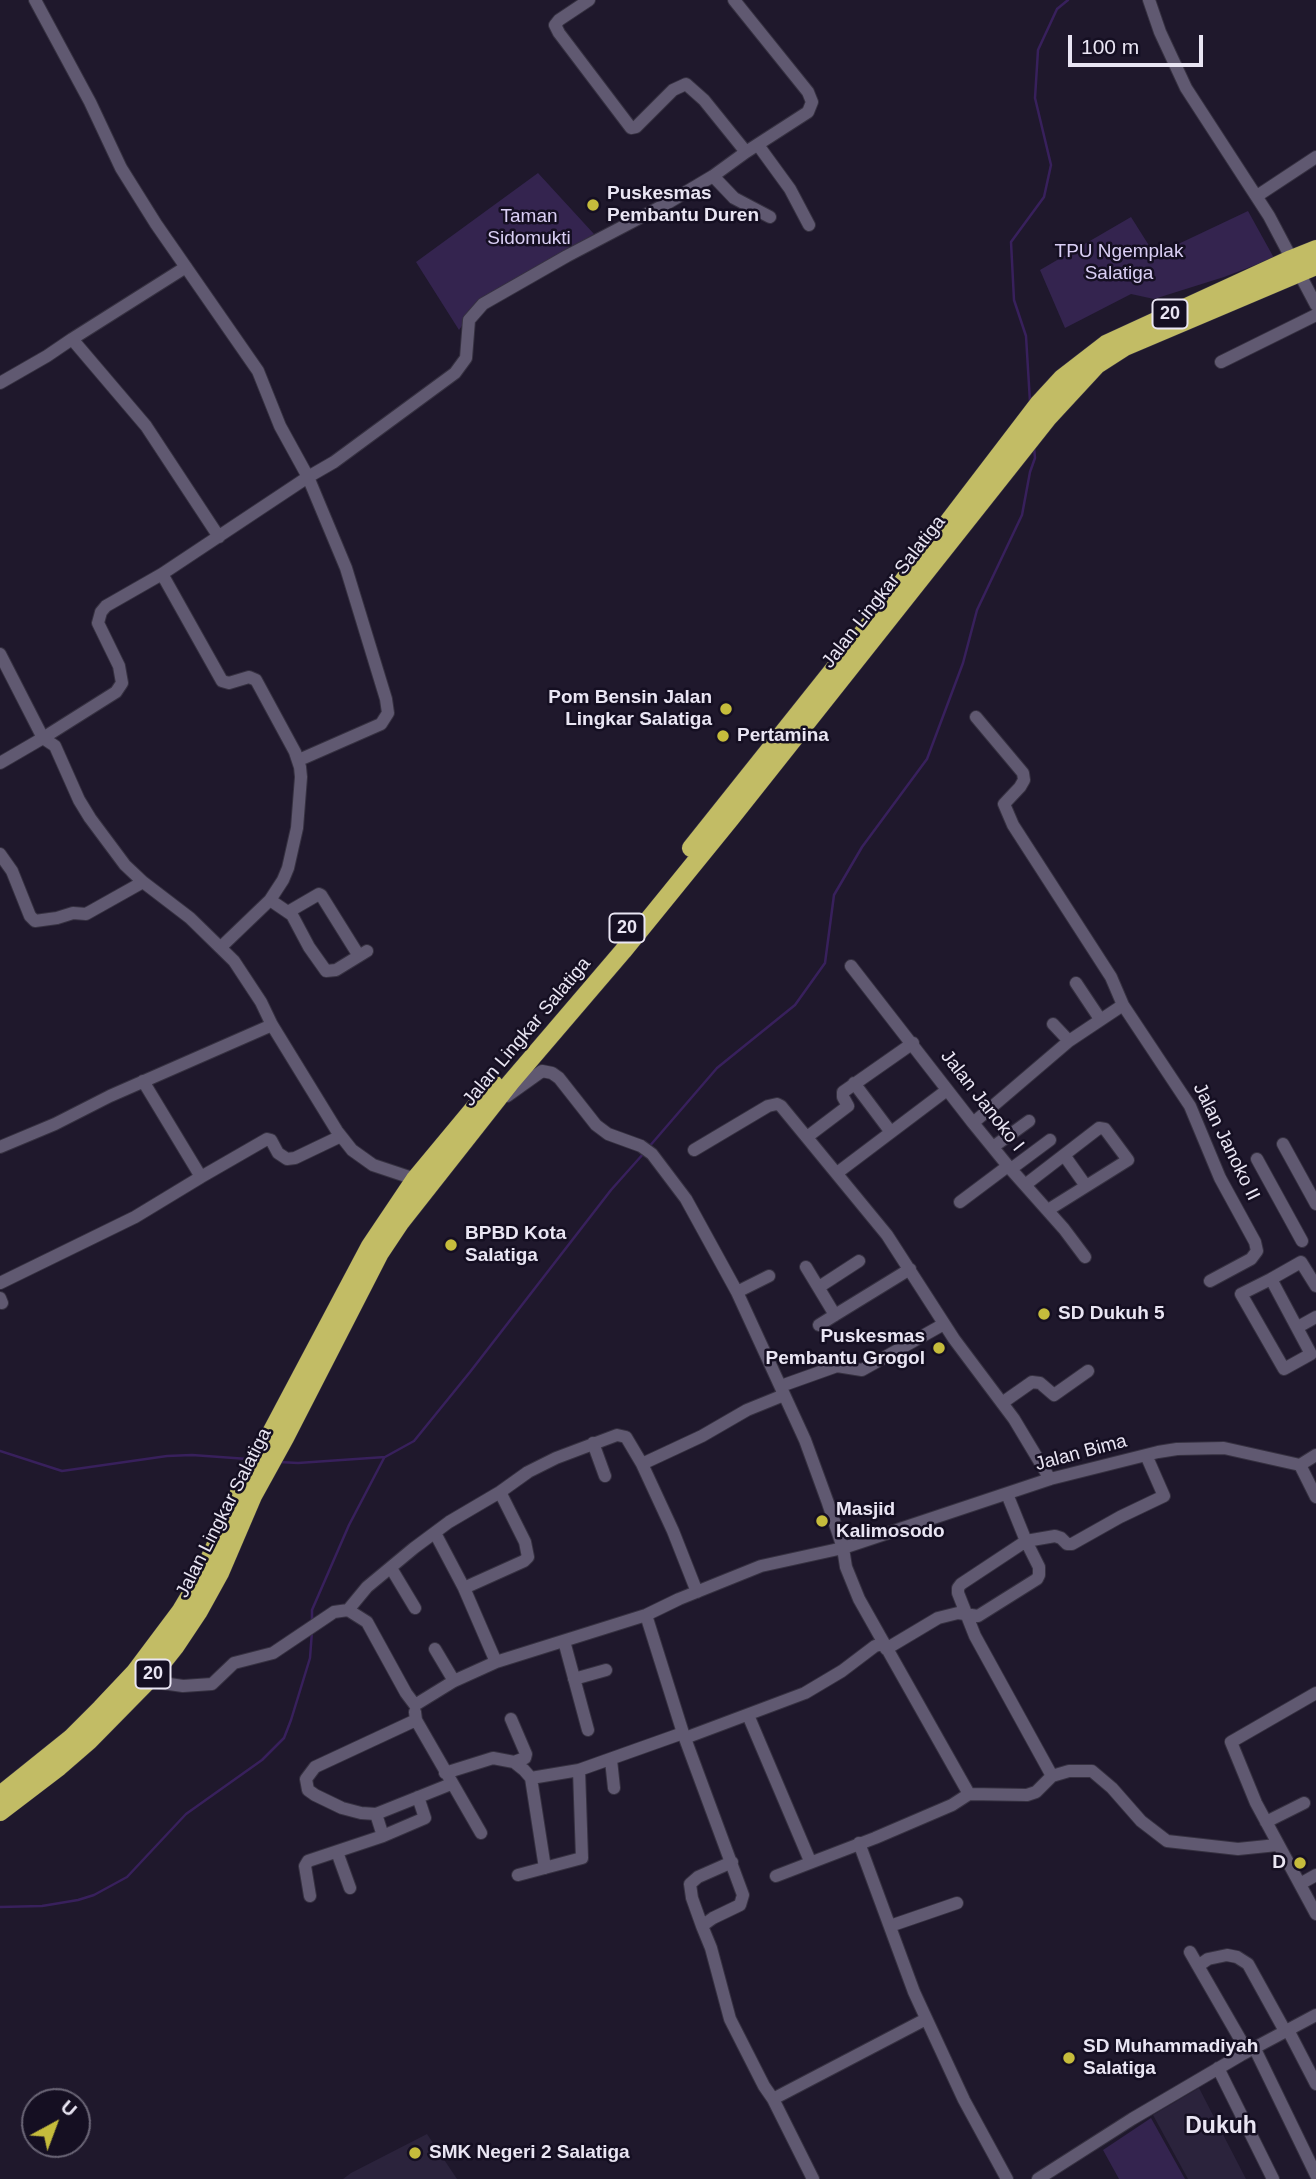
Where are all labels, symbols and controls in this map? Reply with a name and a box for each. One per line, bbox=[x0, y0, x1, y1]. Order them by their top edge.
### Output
scale bar bbox=[1071, 21, 1206, 65]
text: 100 m bbox=[1081, 35, 1139, 58]
place label: Puskesmas Pembantu Duren bbox=[607, 183, 759, 227]
marker: Puskesmas Pembantu Duren bbox=[585, 197, 601, 213]
park label: Taman Sidomukti bbox=[487, 206, 571, 250]
park label: TPU Ngemplak Salatiga bbox=[1055, 241, 1183, 285]
road number: 20 bbox=[1152, 300, 1188, 328]
street label: Jalan Lingkar Salatiga bbox=[817, 511, 951, 673]
place label: Pom Bensin Jalan Lingkar Salatiga bbox=[548, 687, 712, 731]
marker: Pom Bensin Jalan Lingkar Salatiga bbox=[718, 701, 734, 717]
place label: Pertamina bbox=[737, 725, 829, 747]
marker: Pertamina bbox=[715, 728, 731, 744]
road number: 20 bbox=[610, 914, 644, 943]
street label: Jalan Lingkar Salatiga bbox=[458, 953, 596, 1111]
street label: Jalan Janoko I bbox=[935, 1046, 1029, 1156]
street label: Jalan Janoko II bbox=[1188, 1080, 1264, 1204]
place label: BPBD Kota Salatiga bbox=[465, 1223, 566, 1267]
marker: BPBD Kota Salatiga bbox=[443, 1237, 459, 1253]
place label: SD Dukuh 5 bbox=[1058, 1303, 1165, 1325]
marker: SD Dukuh 5 bbox=[1036, 1306, 1052, 1322]
place label: Puskesmas Pembantu Grogol bbox=[766, 1326, 925, 1370]
marker: Puskesmas Pembantu Grogol bbox=[931, 1340, 947, 1356]
street label: Jalan Lingkar Salatiga bbox=[171, 1425, 277, 1601]
street label: Jalan Bima bbox=[1033, 1430, 1129, 1476]
place label: Masjid Kalimosodo bbox=[836, 1499, 945, 1543]
marker: Masjid Kalimosodo bbox=[814, 1513, 830, 1529]
road number: 20 bbox=[136, 1660, 170, 1688]
place label: D bbox=[1272, 1852, 1286, 1874]
marker: D bbox=[1292, 1855, 1308, 1871]
place label: SD Muhammadiyah Salatiga bbox=[1083, 2036, 1258, 2080]
marker: SD Muhammadiyah Salatiga bbox=[1061, 2050, 1077, 2066]
north arrow bbox=[21, 2088, 91, 2158]
text: U bbox=[57, 2096, 81, 2121]
district label: Dukuh bbox=[1185, 2113, 1257, 2141]
place label: SMK Negeri 2 Salatiga bbox=[429, 2142, 630, 2164]
marker: SMK Negeri 2 Salatiga bbox=[407, 2145, 423, 2161]

